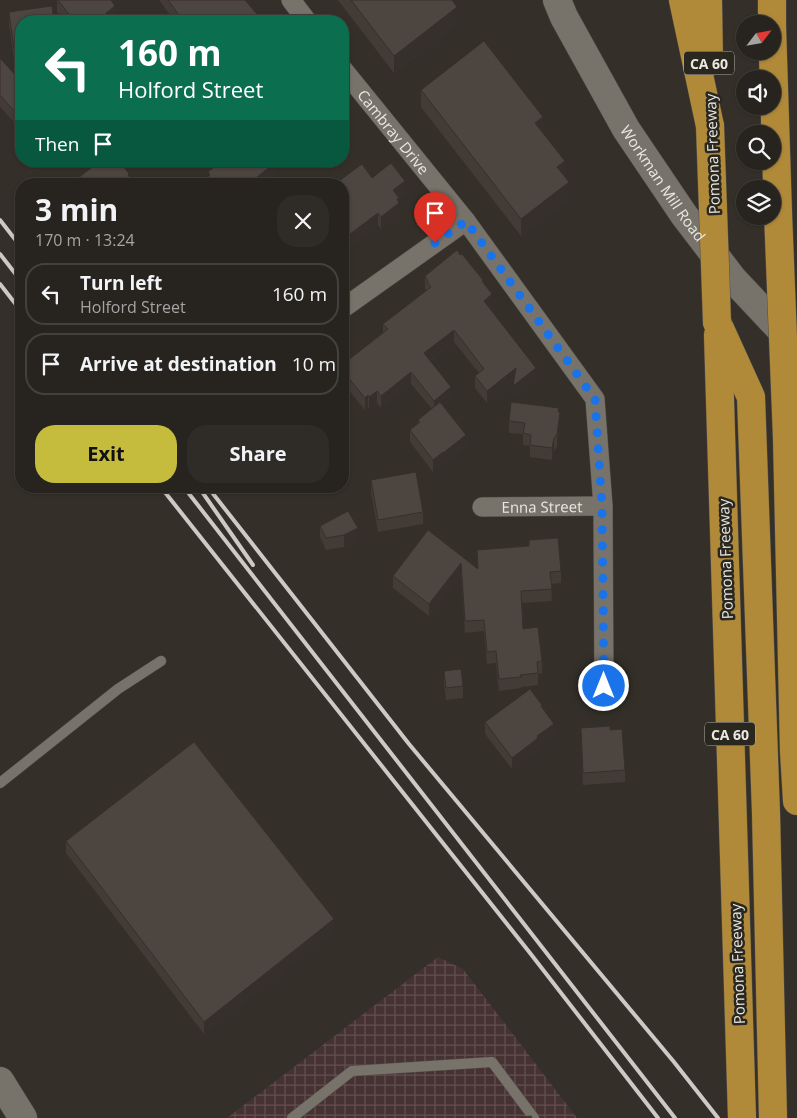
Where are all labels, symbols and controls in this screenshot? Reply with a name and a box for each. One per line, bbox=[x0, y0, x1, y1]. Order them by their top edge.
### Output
north arrow bbox=[736, 15, 781, 60]
map controls bbox=[736, 15, 781, 225]
text: 160 m bbox=[118, 29, 222, 76]
icon: left bbox=[35, 35, 100, 100]
road number: CA 60 bbox=[684, 52, 734, 74]
button: sound bbox=[736, 70, 781, 115]
text: Holford Street bbox=[118, 74, 263, 104]
street label: Cambray Drive bbox=[353, 85, 434, 178]
street label: Pomona Freeway bbox=[700, 93, 724, 215]
street label: Workman Mill Road bbox=[616, 121, 710, 245]
button: search bbox=[736, 125, 781, 170]
icon: arrive bbox=[89, 130, 117, 158]
text: Then bbox=[35, 131, 79, 157]
button: layers bbox=[736, 180, 781, 225]
text: 3 min bbox=[35, 189, 118, 230]
pin bbox=[414, 192, 456, 243]
button: close bbox=[277, 195, 329, 247]
icon: arrive bbox=[421, 199, 449, 227]
text: 170 m · 13:24 bbox=[35, 229, 135, 251]
text: Turn left bbox=[80, 270, 162, 296]
icon: left bbox=[37, 280, 65, 308]
text: 160 m bbox=[272, 281, 327, 307]
text: Holford Street bbox=[80, 296, 186, 318]
icon: arrive bbox=[37, 350, 65, 378]
text: Arrive at destination bbox=[80, 351, 277, 377]
text: 10 m bbox=[292, 351, 336, 377]
button: Exit bbox=[35, 425, 177, 483]
button: Share bbox=[187, 425, 329, 483]
street label: Enna Street bbox=[501, 496, 583, 517]
street label: Pomona Freeway bbox=[713, 498, 737, 620]
position arrow bbox=[577, 659, 629, 711]
road number: CA 60 bbox=[705, 722, 755, 746]
street label: Pomona Freeway bbox=[725, 903, 749, 1025]

